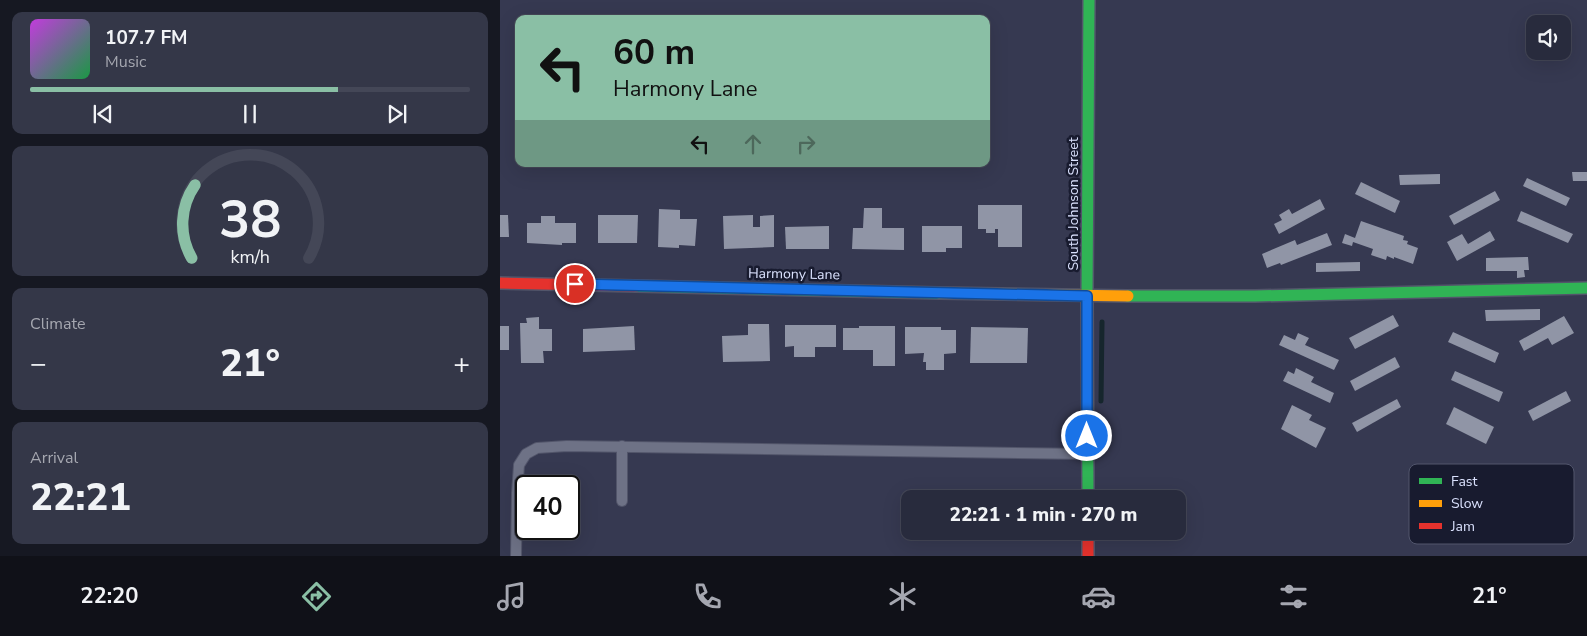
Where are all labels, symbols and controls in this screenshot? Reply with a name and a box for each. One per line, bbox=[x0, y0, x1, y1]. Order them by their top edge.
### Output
map controls bbox=[1526, 15, 1571, 60]
button: sound bbox=[1526, 15, 1571, 60]
text: 107.7 FM bbox=[105, 25, 188, 51]
text: 60 m bbox=[613, 29, 695, 76]
icon: left bbox=[530, 35, 595, 100]
text: Music bbox=[105, 51, 146, 73]
text: Harmony Lane bbox=[613, 74, 758, 104]
icon: previous bbox=[89, 100, 117, 128]
icon: pause bbox=[236, 100, 264, 128]
icon: next bbox=[383, 100, 411, 128]
icon: left bbox=[686, 130, 714, 158]
icon: ahead bbox=[739, 130, 767, 158]
icon: right bbox=[792, 130, 820, 158]
street label: South Johnson Street bbox=[1064, 137, 1083, 271]
text: 38 bbox=[219, 184, 281, 255]
text: km/h bbox=[230, 245, 270, 269]
pin bbox=[554, 263, 596, 305]
street label: Harmony Lane bbox=[748, 264, 840, 284]
icon: arrive bbox=[561, 270, 589, 298]
text: Climate bbox=[30, 313, 85, 335]
text: 21° bbox=[220, 338, 280, 389]
text: − bbox=[30, 345, 47, 383]
text: + bbox=[453, 345, 470, 383]
position arrow bbox=[1060, 409, 1112, 461]
text: Arrival bbox=[30, 447, 78, 469]
legend bbox=[1409, 464, 1574, 544]
text: 22:21 bbox=[30, 472, 131, 523]
text: Fast bbox=[1451, 472, 1477, 491]
speed limit sign: 40 bbox=[515, 475, 580, 540]
text: Slow bbox=[1451, 494, 1483, 513]
text: 22:21 · 1 min · 270 m bbox=[950, 502, 1137, 528]
text: Jam bbox=[1450, 517, 1475, 536]
icon: directions bbox=[299, 579, 334, 614]
icon: music bbox=[494, 579, 529, 614]
icon: phone bbox=[690, 579, 725, 614]
icon: climate bbox=[885, 579, 920, 614]
icon: car bbox=[1081, 579, 1116, 614]
icon: filters bbox=[1276, 579, 1311, 614]
text: 22:20 bbox=[80, 581, 139, 611]
text: 21° bbox=[1472, 581, 1507, 611]

